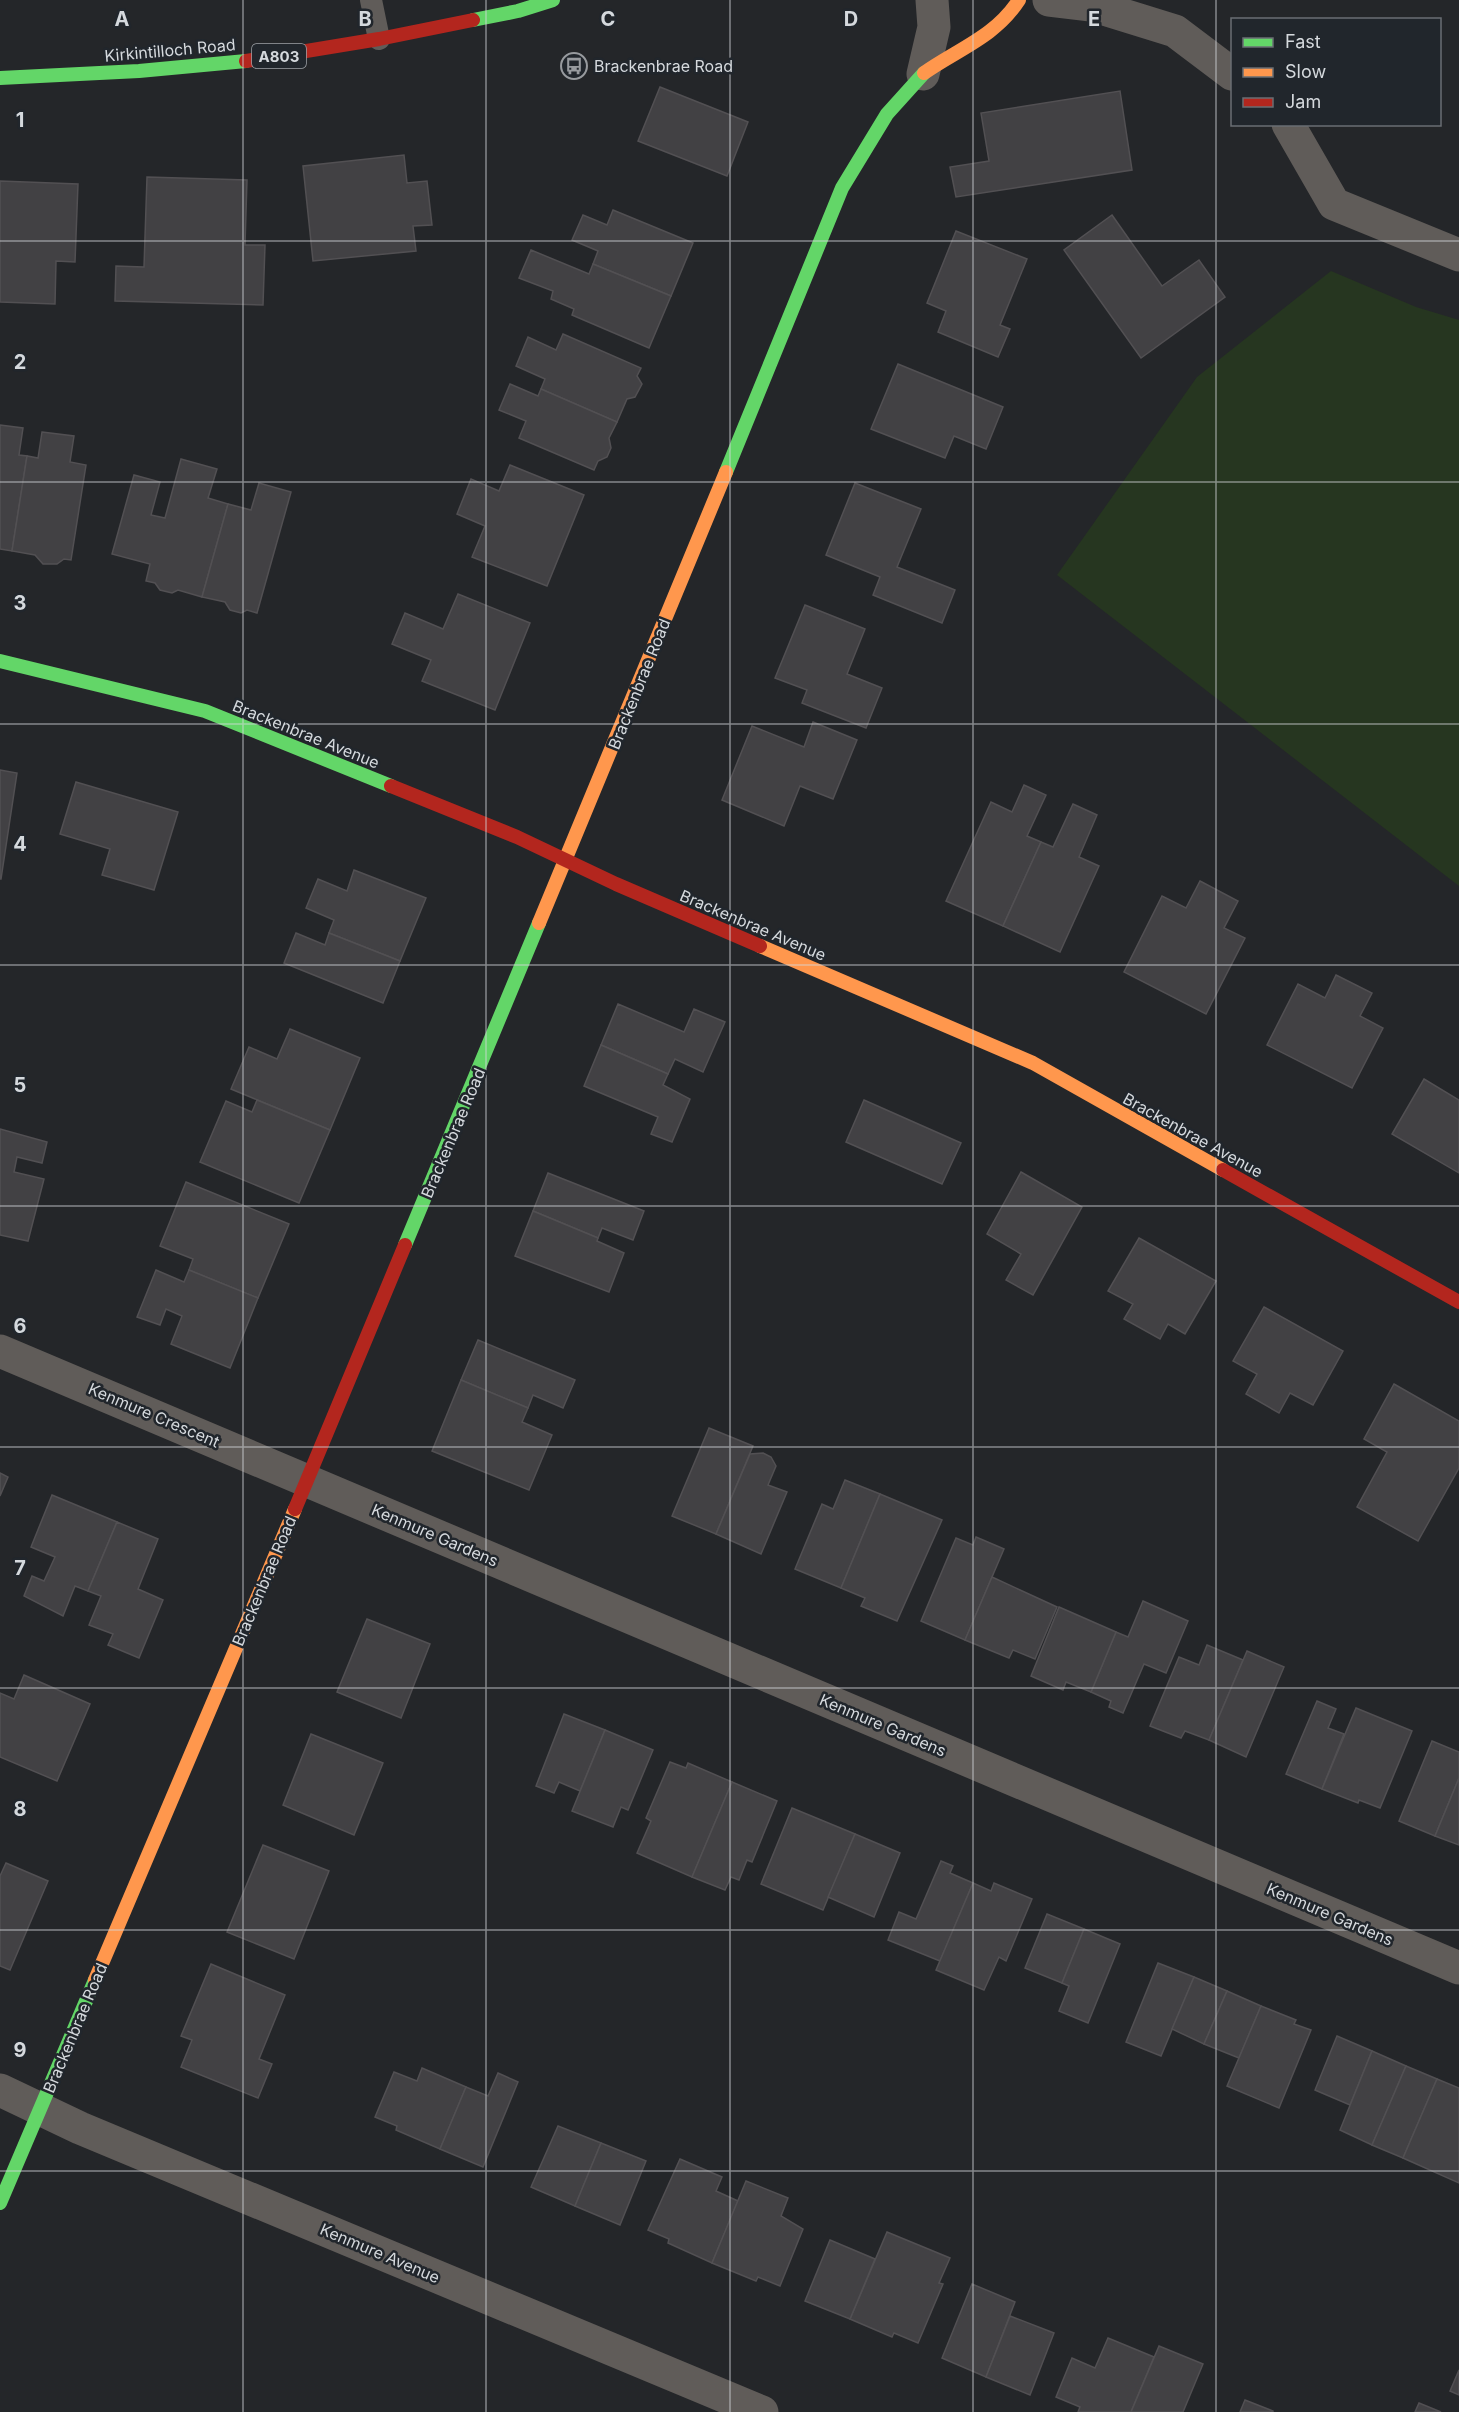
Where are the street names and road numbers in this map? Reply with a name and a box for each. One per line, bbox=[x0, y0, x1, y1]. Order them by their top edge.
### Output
street label: Kirkintilloch Road bbox=[104, 34, 236, 66]
road number: A803 bbox=[252, 44, 306, 68]
street label: Brackenbrae Road bbox=[604, 616, 674, 752]
street label: Brackenbrae Avenue bbox=[230, 695, 382, 773]
street label: Brackenbrae Avenue bbox=[677, 885, 829, 965]
street label: Brackenbrae Road bbox=[417, 1065, 489, 1201]
street label: Brackenbrae Avenue bbox=[1120, 1088, 1266, 1182]
street label: Kenmure Crescent bbox=[85, 1378, 223, 1452]
street label: Kenmure Gardens bbox=[369, 1499, 501, 1571]
street label: Brackenbrae Road bbox=[228, 1513, 300, 1649]
street label: Kenmure Gardens bbox=[817, 1689, 949, 1761]
street label: Kenmure Gardens bbox=[1264, 1878, 1396, 1950]
street label: Brackenbrae Road bbox=[39, 1960, 111, 2096]
street label: Kenmure Avenue bbox=[317, 2219, 443, 2287]

